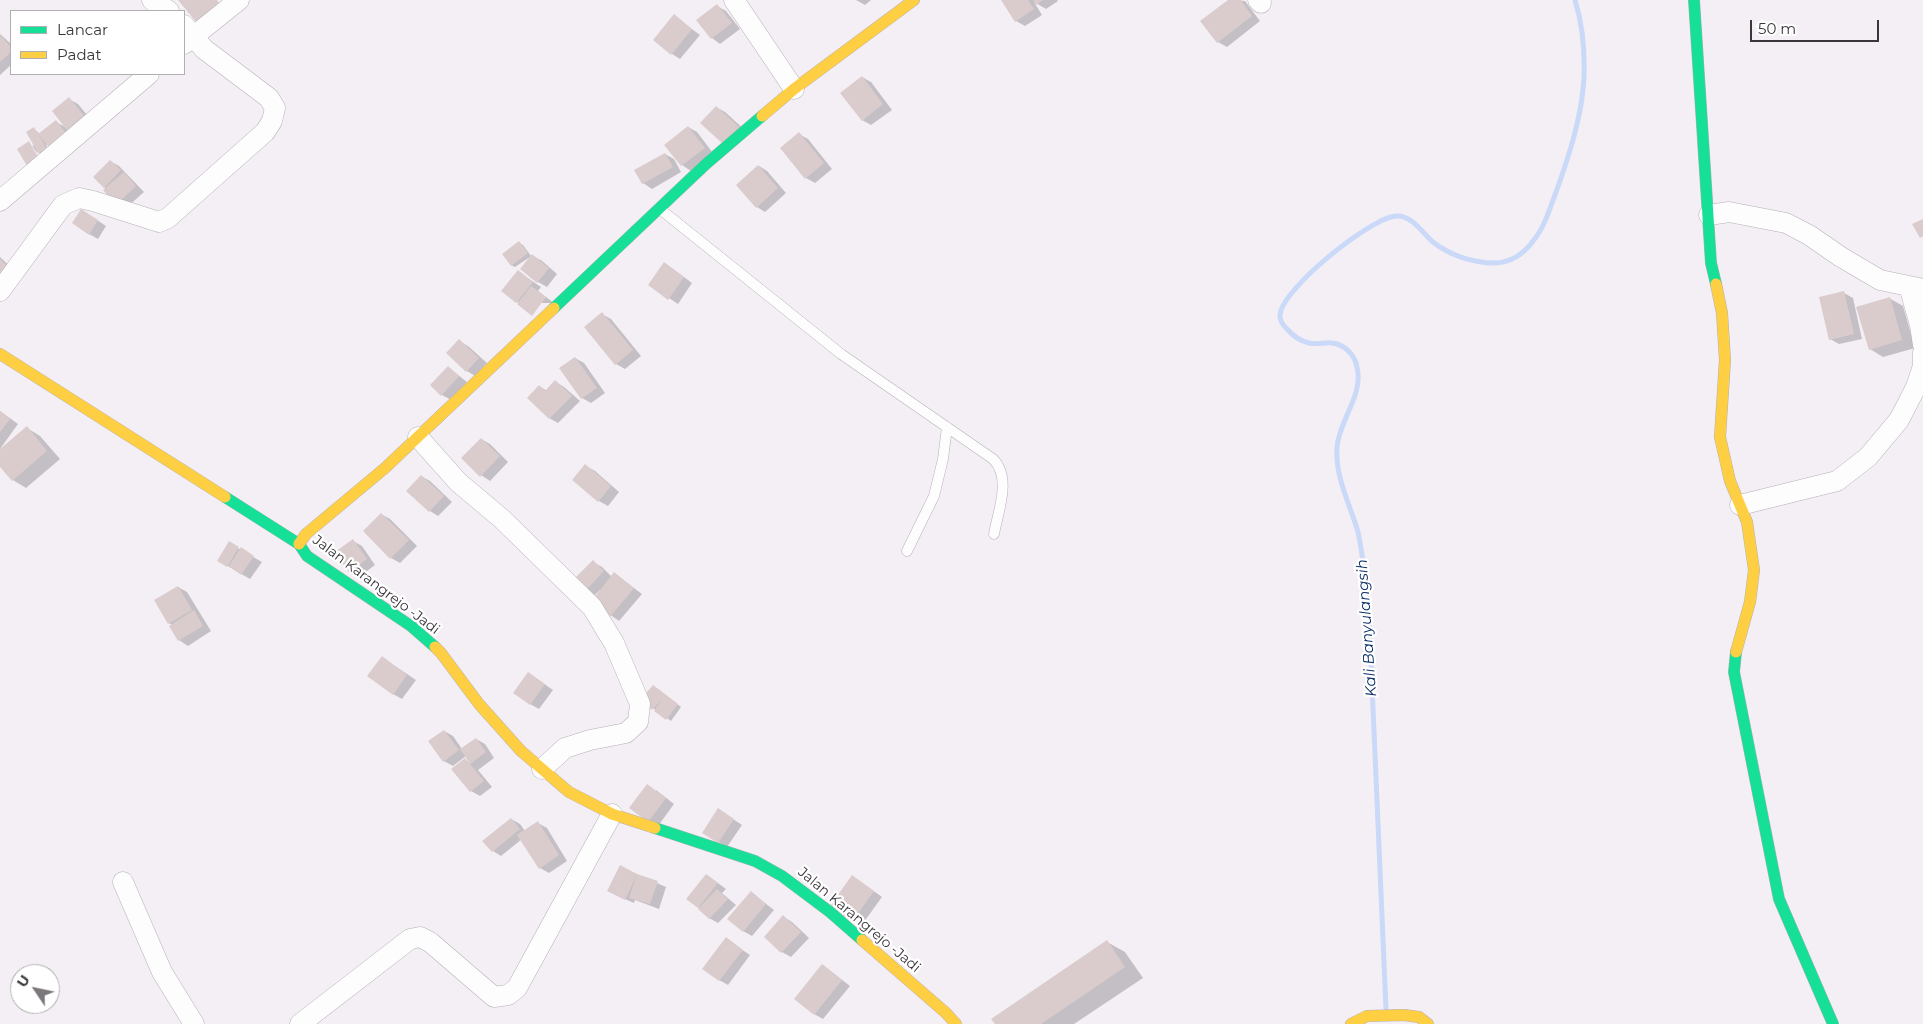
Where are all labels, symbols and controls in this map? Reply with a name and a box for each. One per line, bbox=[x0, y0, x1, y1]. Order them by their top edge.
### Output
legend bbox=[10, 10, 185, 75]
scale bar bbox=[1753, 10, 1882, 42]
text: 50 m bbox=[1758, 19, 1796, 38]
text: Lancar bbox=[57, 20, 108, 39]
text: Padat bbox=[57, 45, 102, 64]
street label: Jalan Karangrejo -Jadi bbox=[309, 532, 443, 638]
water label: Kali Banyulangsih bbox=[1353, 558, 1381, 698]
street label: Jalan Karangrejo -Jadi bbox=[794, 864, 924, 976]
north arrow bbox=[10, 964, 60, 1014]
text: U bbox=[13, 972, 34, 991]

